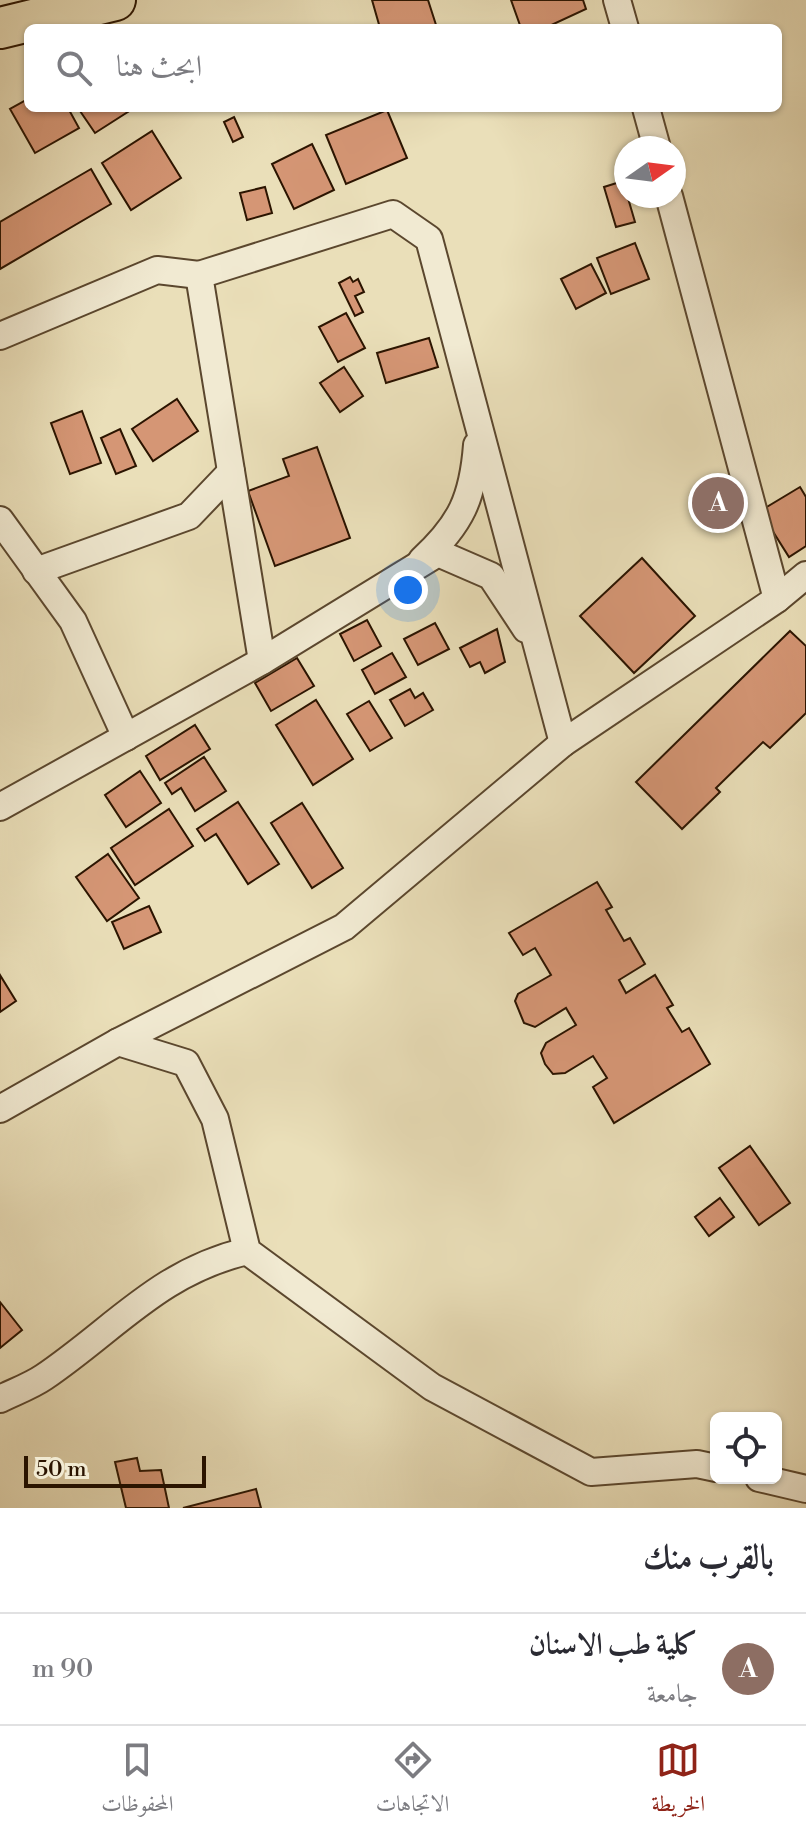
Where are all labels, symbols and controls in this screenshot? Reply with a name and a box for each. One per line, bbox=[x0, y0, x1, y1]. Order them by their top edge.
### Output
search box bbox=[24, 24, 782, 112]
icon: search bbox=[52, 46, 96, 90]
text: ابحث هنا bbox=[116, 48, 202, 86]
north arrow bbox=[614, 136, 686, 208]
pin: A bbox=[692, 473, 744, 533]
your location bbox=[388, 570, 428, 610]
map controls bbox=[710, 1412, 782, 1484]
button: locate bbox=[710, 1412, 782, 1484]
scale bar bbox=[24, 1452, 206, 1488]
text: 50 m bbox=[36, 1456, 87, 1483]
text: بالقرب منك bbox=[643, 1537, 774, 1579]
text: كلية طب الاسنان bbox=[529, 1626, 698, 1664]
text: 90 m bbox=[32, 1653, 93, 1685]
text: A bbox=[739, 1653, 757, 1685]
text: جامعة bbox=[647, 1678, 698, 1710]
tab: المحفوظات bbox=[101, 1738, 174, 1825]
tab: الاتجاهات bbox=[376, 1738, 449, 1825]
tab: الخريطة bbox=[651, 1738, 705, 1825]

